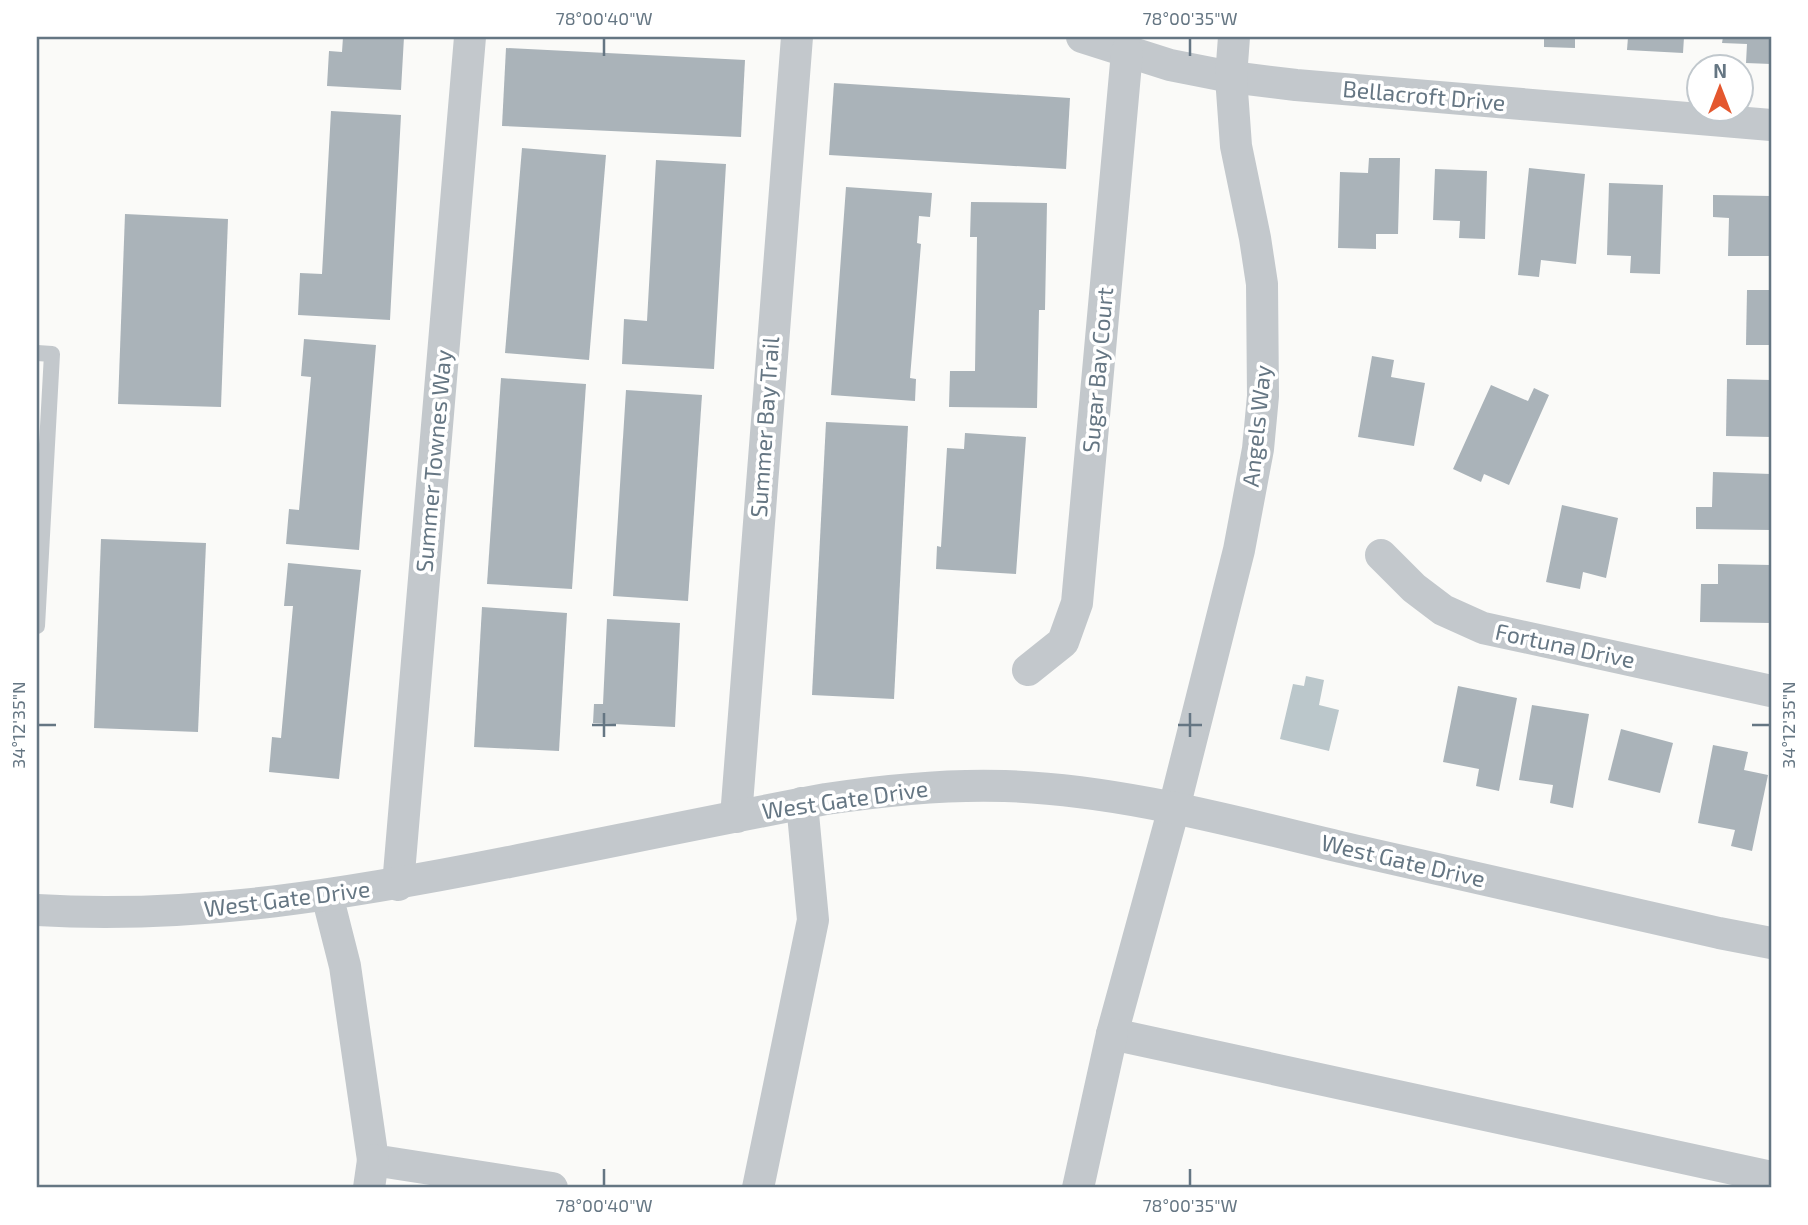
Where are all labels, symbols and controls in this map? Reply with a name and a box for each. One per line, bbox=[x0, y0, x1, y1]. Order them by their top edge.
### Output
text: 78°00'40"W bbox=[555, 7, 653, 29]
text: 78°00'35"W bbox=[1142, 7, 1238, 29]
north arrow bbox=[1686, 52, 1756, 122]
text: N bbox=[1713, 59, 1727, 82]
street label: Bellacroft Drive bbox=[1341, 74, 1507, 116]
street label: Sugar Bay Court bbox=[1076, 286, 1118, 454]
street label: Summer Bay Trail bbox=[744, 335, 784, 518]
street label: Summer Townes Way bbox=[409, 348, 457, 573]
street label: Angels Way bbox=[1236, 364, 1276, 488]
street label: Fortuna Drive bbox=[1493, 617, 1638, 673]
text: 34°12'35"N bbox=[7, 681, 29, 769]
text: 34°12'35"N bbox=[1777, 681, 1799, 769]
street label: West Gate Drive bbox=[760, 774, 930, 825]
street label: West Gate Drive bbox=[1319, 828, 1488, 892]
street label: West Gate Drive bbox=[202, 874, 372, 922]
text: 78°00'40"W bbox=[555, 1194, 653, 1216]
text: 78°00'35"W bbox=[1142, 1194, 1238, 1216]

